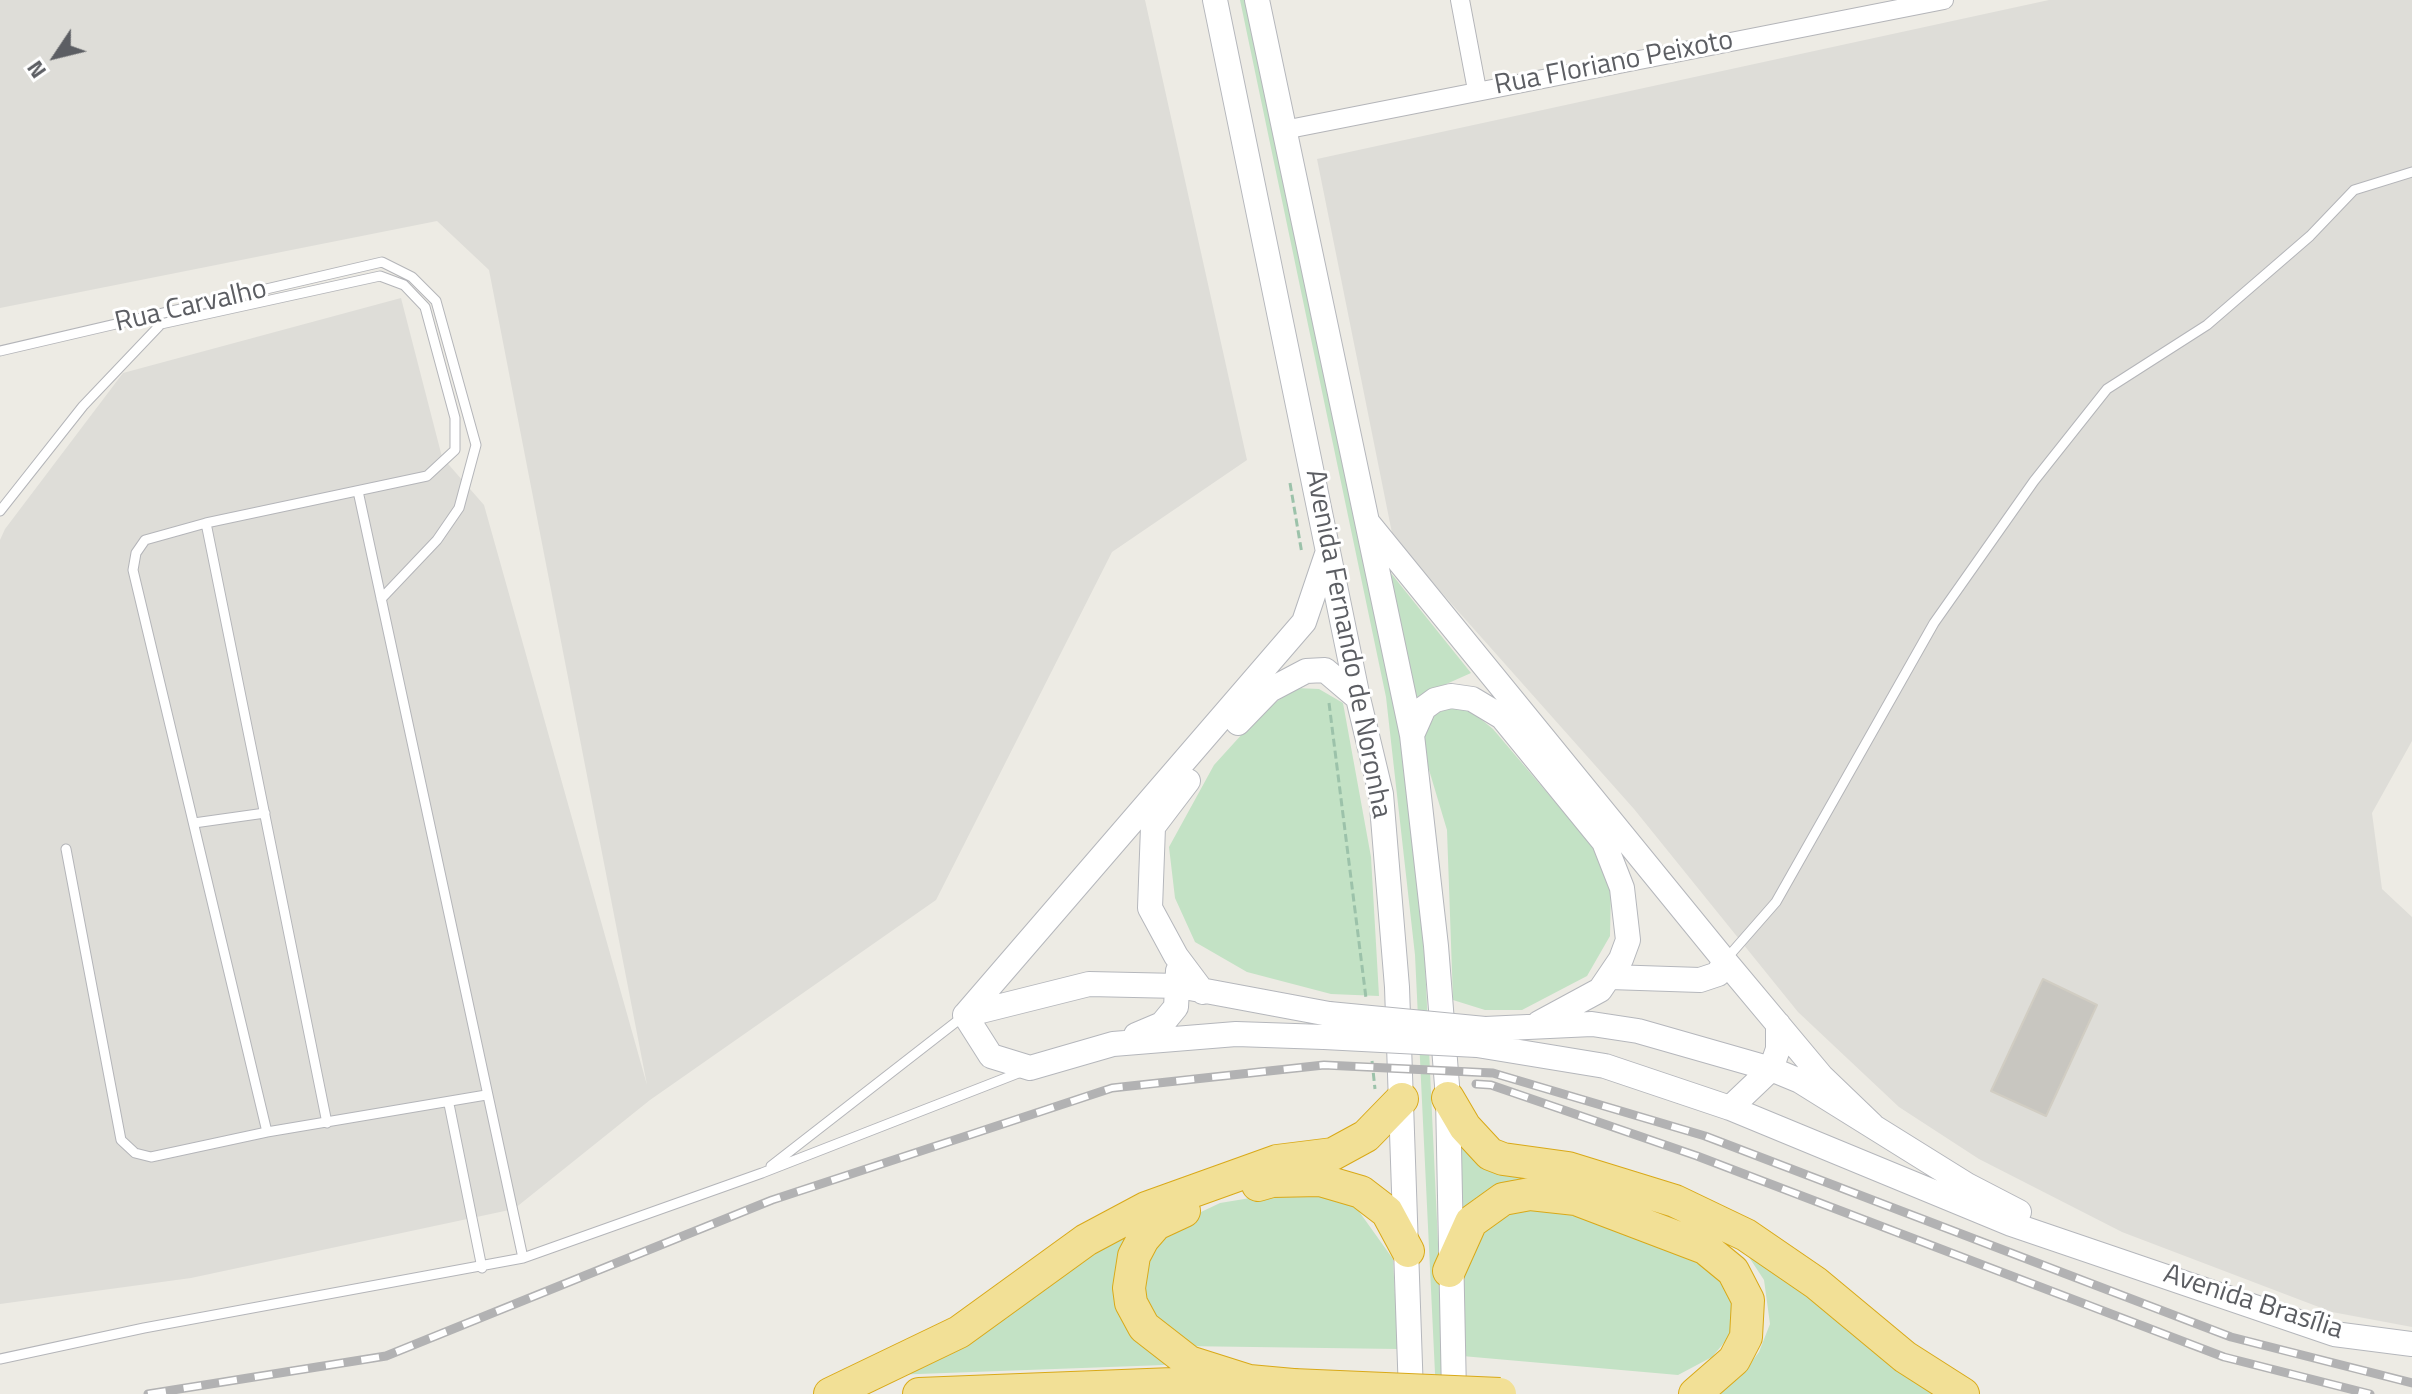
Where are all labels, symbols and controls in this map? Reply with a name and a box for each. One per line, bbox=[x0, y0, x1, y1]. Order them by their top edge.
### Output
north arrow bbox=[16, 16, 96, 96]
street label: Rua Floriano Peixoto bbox=[1492, 24, 1736, 104]
text: N bbox=[18, 54, 55, 86]
street label: Rua Carvalho bbox=[112, 273, 270, 341]
street label: Avenida Fernando de Noronha bbox=[1297, 467, 1397, 821]
street label: Avenida Brasília bbox=[2159, 1258, 2347, 1348]

